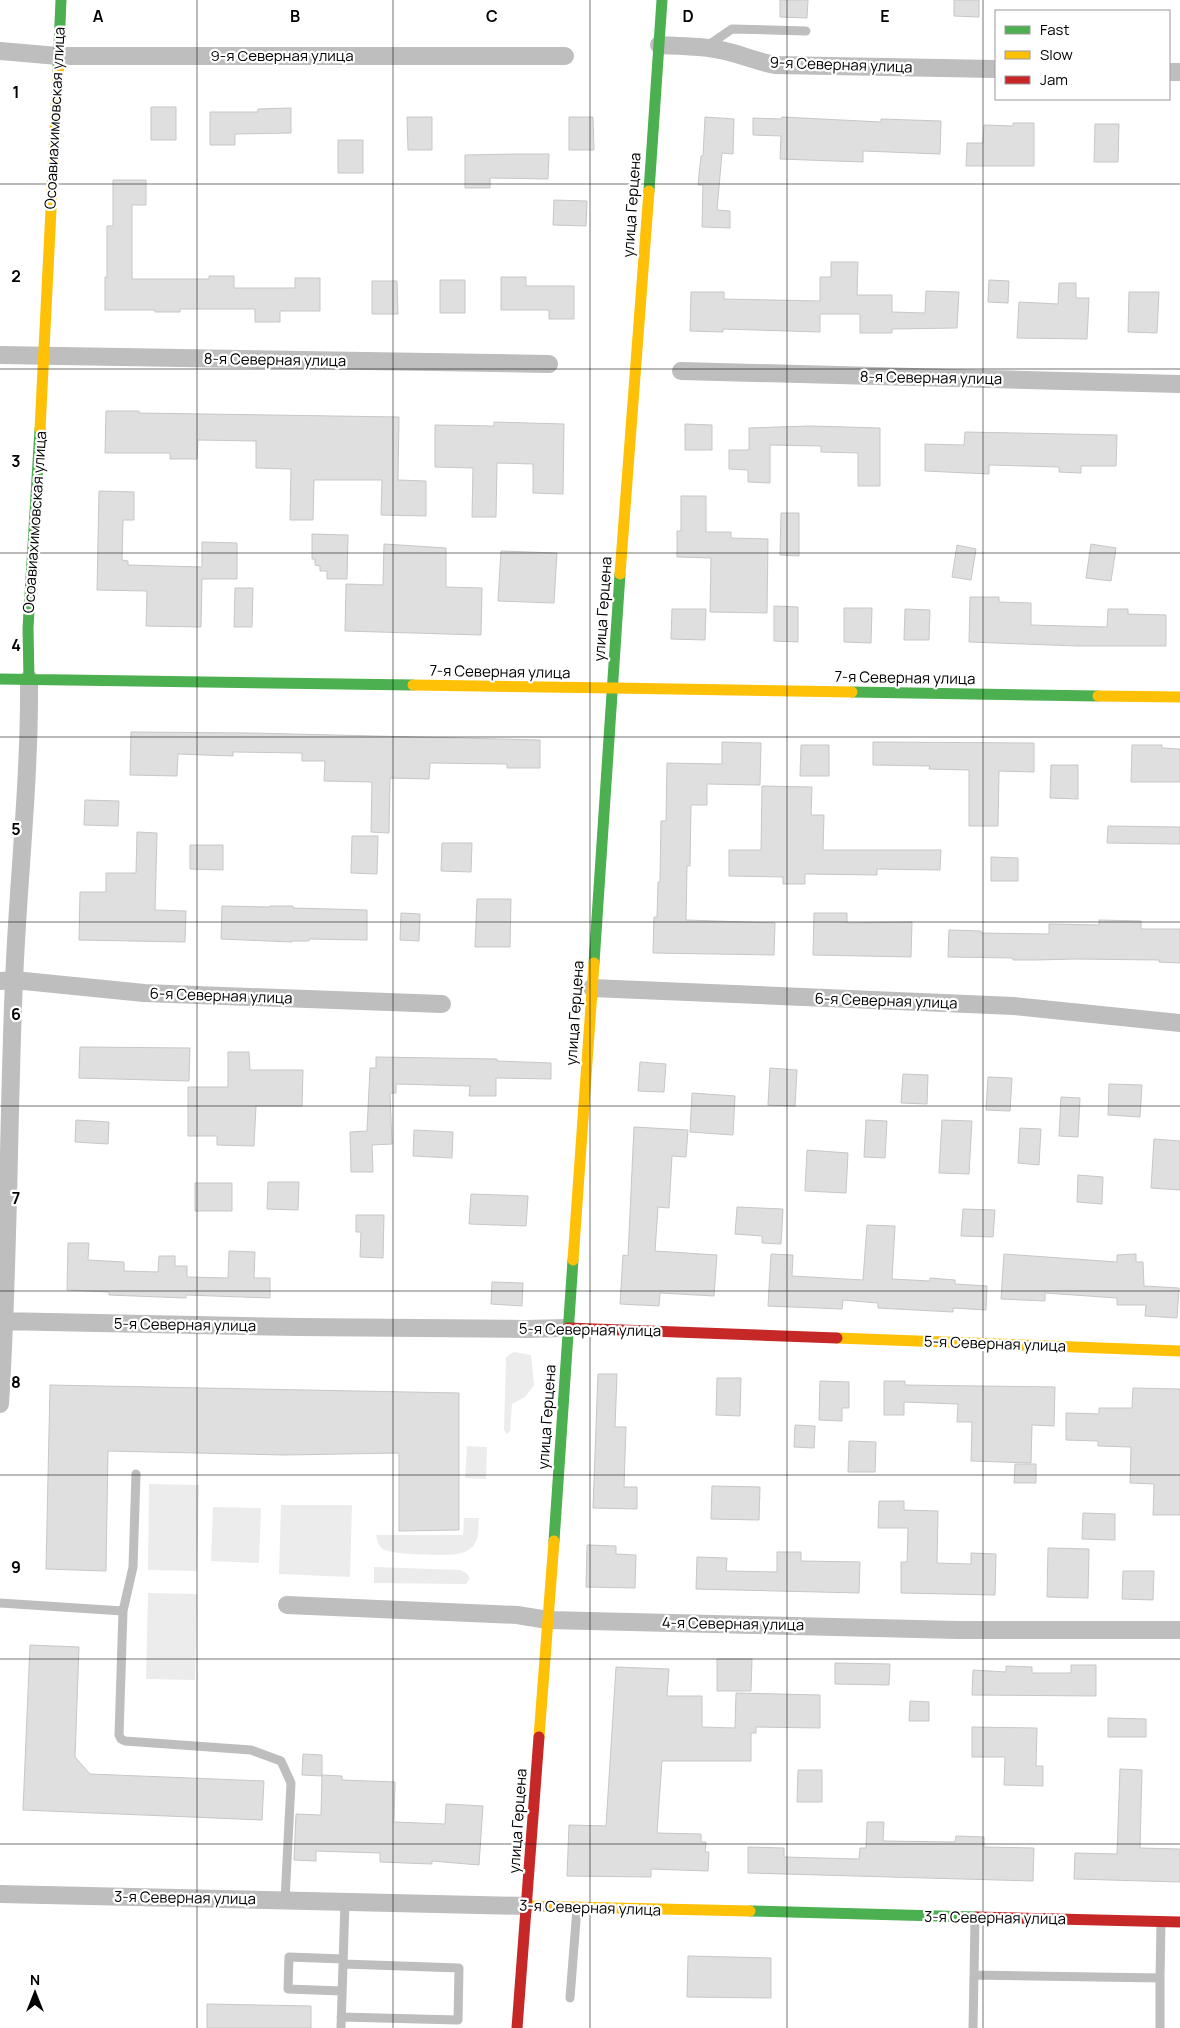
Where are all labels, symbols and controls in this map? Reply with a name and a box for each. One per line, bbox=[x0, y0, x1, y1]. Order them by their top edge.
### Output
text: A bbox=[93, 5, 104, 27]
text: B bbox=[290, 5, 300, 27]
text: C bbox=[486, 5, 498, 27]
text: D bbox=[682, 5, 694, 27]
text: E bbox=[880, 5, 890, 27]
legend bbox=[995, 10, 1170, 100]
text: Fast bbox=[1040, 19, 1069, 40]
street label: Осоавиахимовская улица bbox=[39, 26, 70, 210]
text: Slow bbox=[1040, 44, 1073, 65]
street label: 9-я Северная улица bbox=[211, 45, 353, 66]
street label: 9-я Северная улица bbox=[769, 52, 913, 77]
text: Jam bbox=[1040, 69, 1068, 90]
text: 1 bbox=[12, 81, 20, 103]
street label: улица Герцена bbox=[617, 152, 646, 258]
text: 2 bbox=[11, 265, 21, 287]
street label: 8-я Северная улица bbox=[204, 348, 346, 371]
street label: 8-я Северная улица bbox=[860, 366, 1002, 389]
street label: Осоавиахимовская улица bbox=[18, 430, 51, 614]
text: 3 bbox=[11, 450, 21, 472]
street label: улица Герцена bbox=[588, 556, 617, 662]
text: 4 bbox=[11, 634, 21, 656]
street label: 7-я Северная улица bbox=[429, 660, 571, 683]
street label: 7-я Северная улица bbox=[834, 666, 976, 689]
text: 5 bbox=[11, 818, 21, 840]
street label: улица Герцена bbox=[560, 960, 589, 1066]
street label: 6-я Северная улица bbox=[149, 983, 293, 1008]
street label: 6-я Северная улица bbox=[814, 988, 958, 1013]
text: 6 bbox=[11, 1003, 21, 1025]
text: 7 bbox=[12, 1187, 20, 1209]
street label: 5-я Северная улица bbox=[114, 1313, 256, 1336]
street label: 5-я Северная улица bbox=[519, 1318, 661, 1341]
street label: 5-я Северная улица bbox=[924, 1331, 1066, 1356]
street label: улица Герцена bbox=[532, 1364, 561, 1470]
text: 8 bbox=[11, 1371, 21, 1393]
text: 9 bbox=[11, 1556, 21, 1578]
street label: 4-я Северная улица bbox=[662, 1612, 804, 1635]
street label: улица Герцена bbox=[503, 1768, 532, 1874]
street label: 3-я Северная улица bbox=[114, 1886, 256, 1909]
street label: 3-я Северная улица bbox=[519, 1895, 661, 1920]
street label: 3-я Северная улица bbox=[924, 1906, 1066, 1929]
north arrow bbox=[10, 1968, 60, 2018]
text: N bbox=[30, 1970, 40, 1989]

